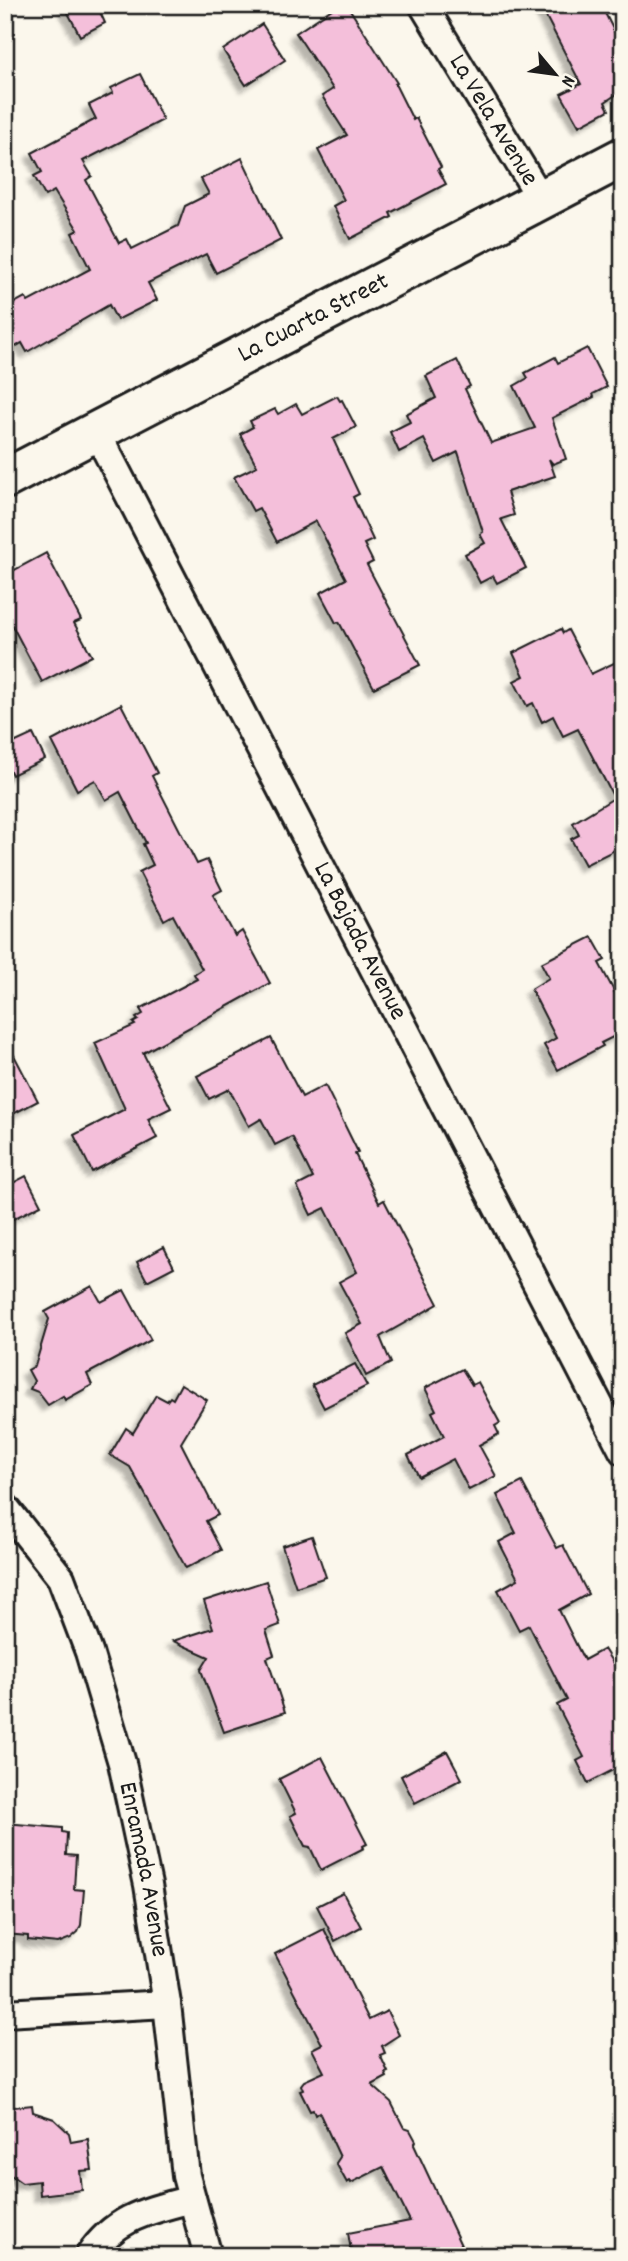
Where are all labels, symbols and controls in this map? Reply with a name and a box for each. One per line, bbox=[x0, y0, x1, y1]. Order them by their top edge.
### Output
north arrow bbox=[520, 38, 590, 108]
street label: La Vela Avenue bbox=[439, 47, 548, 193]
text: N bbox=[553, 70, 581, 91]
street label: La Cuarta Street bbox=[232, 263, 396, 373]
street label: La Bajada Avenue bbox=[303, 855, 416, 1027]
street label: Enramada Avenue bbox=[108, 1779, 178, 1960]

